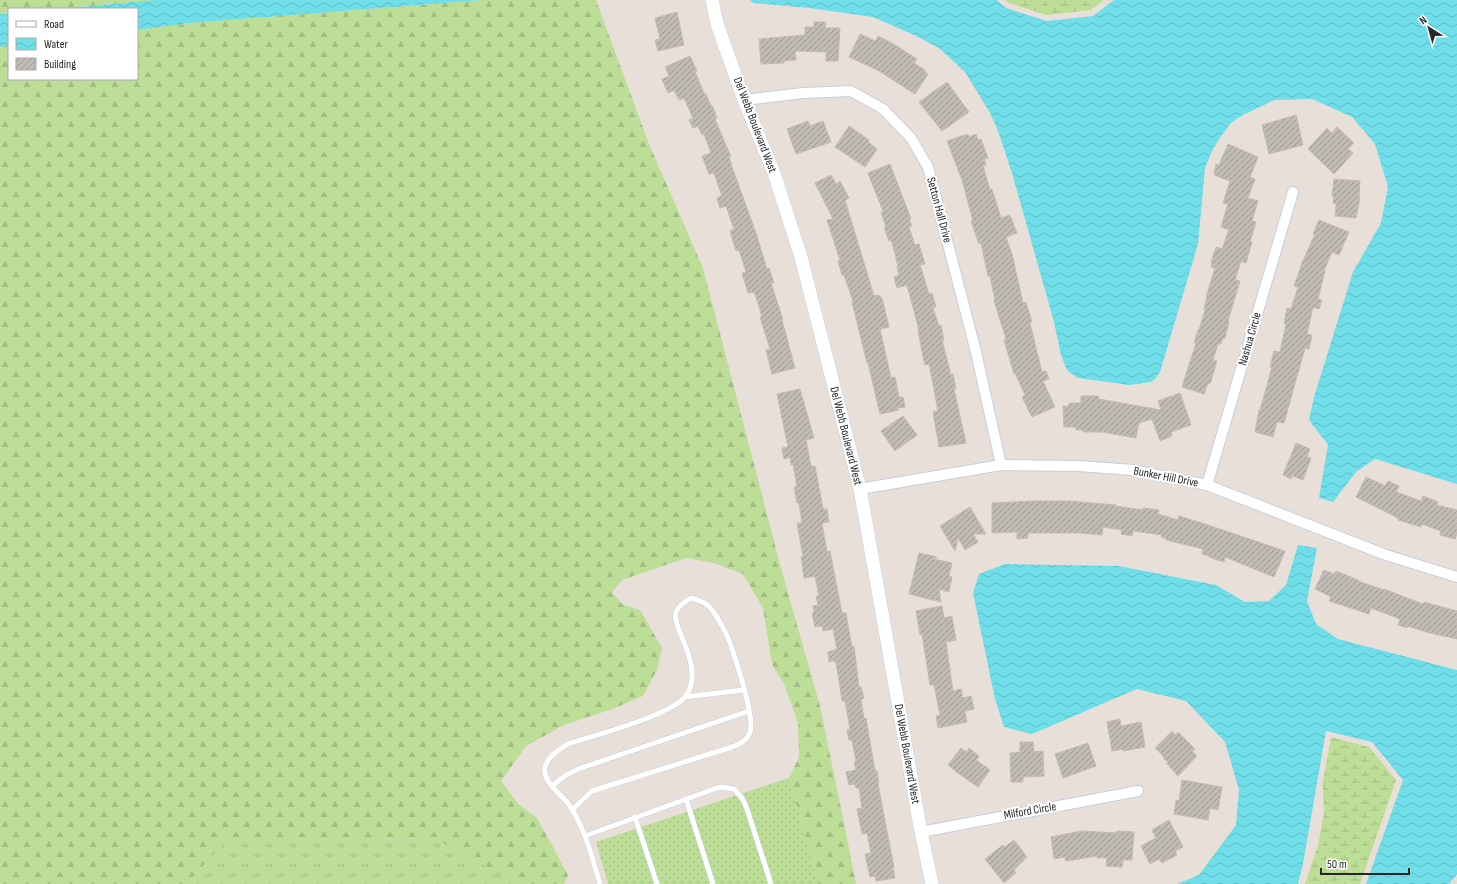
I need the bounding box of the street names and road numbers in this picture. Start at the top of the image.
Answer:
street label: Del Webb Boulevard West [730,75,780,175]
street label: Setton Hall Drive [923,176,955,245]
street label: Nashua Circle [1235,310,1265,367]
street label: Del Webb Boulevard West [826,385,866,487]
street label: Bunker Hill Drive [1132,463,1200,491]
street label: Del Webb Boulevard West [891,703,923,805]
street label: Milford Circle [1003,799,1058,823]

